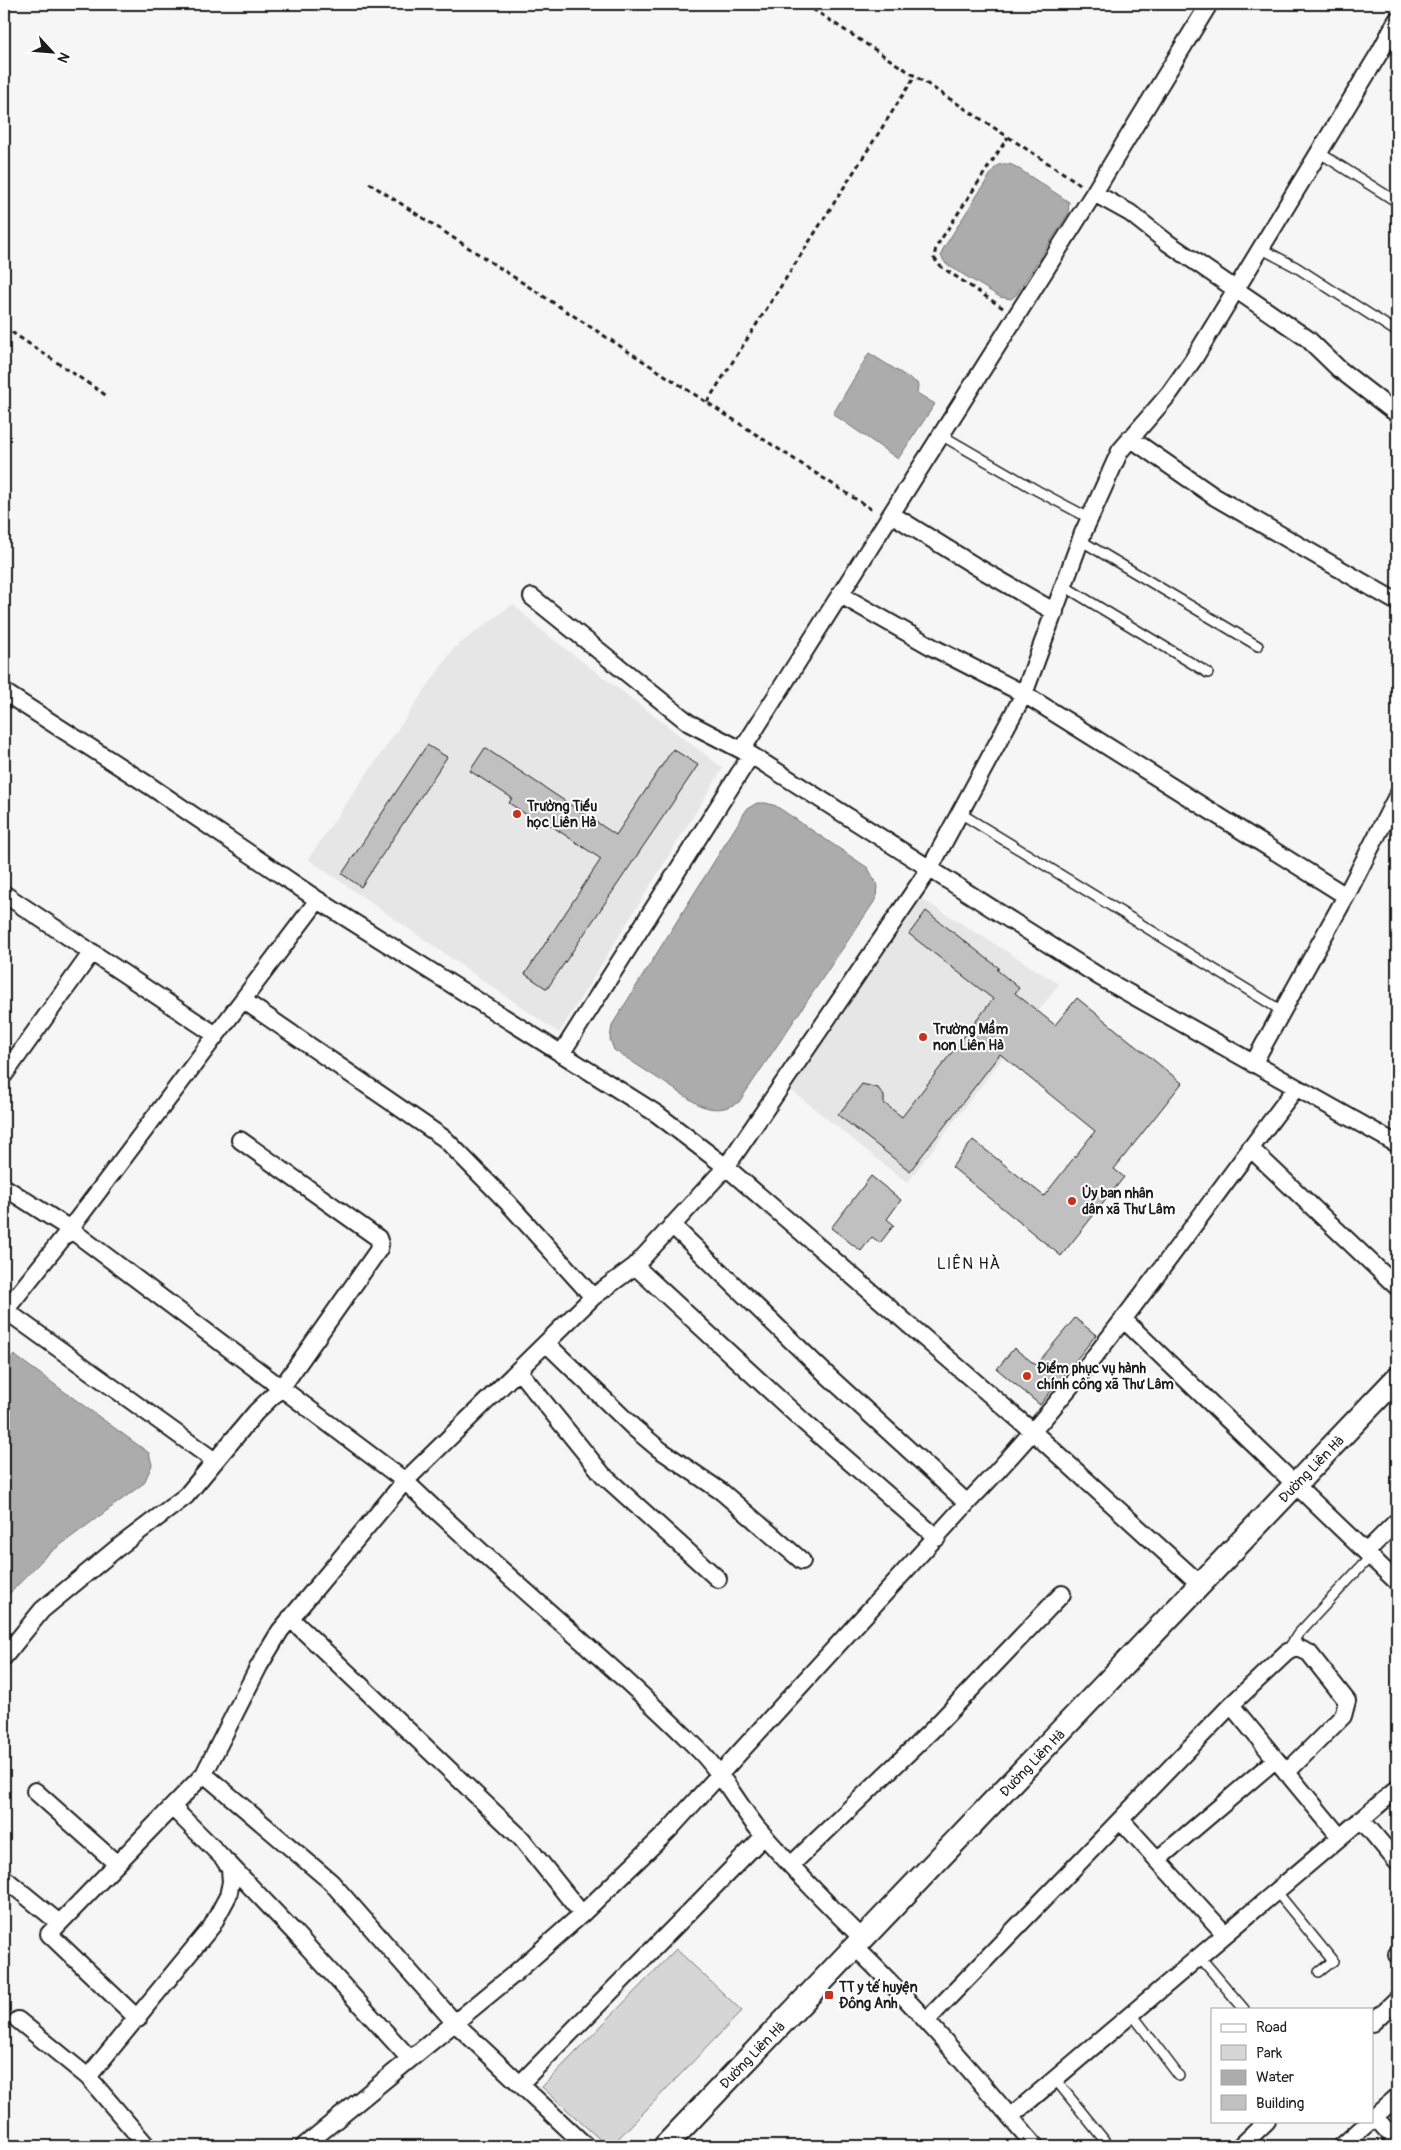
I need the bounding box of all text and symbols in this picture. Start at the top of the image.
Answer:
north arrow [28,28,78,78]
text: N [54,49,73,65]
place label: Trường Tiểu học Liên Hà [526,798,597,831]
marker: Trường Tiểu học Liên Hà [511,808,523,820]
place label: Trường Mầm non Liên Hà [932,1019,1009,1054]
marker: Trường Mầm non Liên Hà [917,1031,929,1043]
place label: Ủy ban nhân dân xã Thư Lâm [1082,1184,1176,1218]
marker: Ủy ban nhân dân xã Thư Lâm [1066,1195,1078,1207]
district label: LIÊN HÀ [937,1253,1001,1274]
place label: Điểm phục vụ hành chính công xã Thư Lâm [1036,1360,1174,1393]
marker: Điểm phục vụ hành chính công xã Thư Lâm [1021,1370,1033,1382]
street label: Đường Liên Hà [1275,1432,1348,1506]
street label: Đường Liên Hà [996,1726,1069,1800]
place label: TT y tế huyện Đông Anh [838,1978,918,2012]
marker: TT y tế huyện Đông Anh [823,1989,835,2001]
legend [1211,2008,1374,2122]
street label: Đường Liên Hà [716,2018,789,2092]
text: Road [1256,2018,1287,2037]
text: Park [1256,2044,1283,2063]
text: Water [1256,2068,1295,2087]
text: Building [1256,2094,1304,2113]

